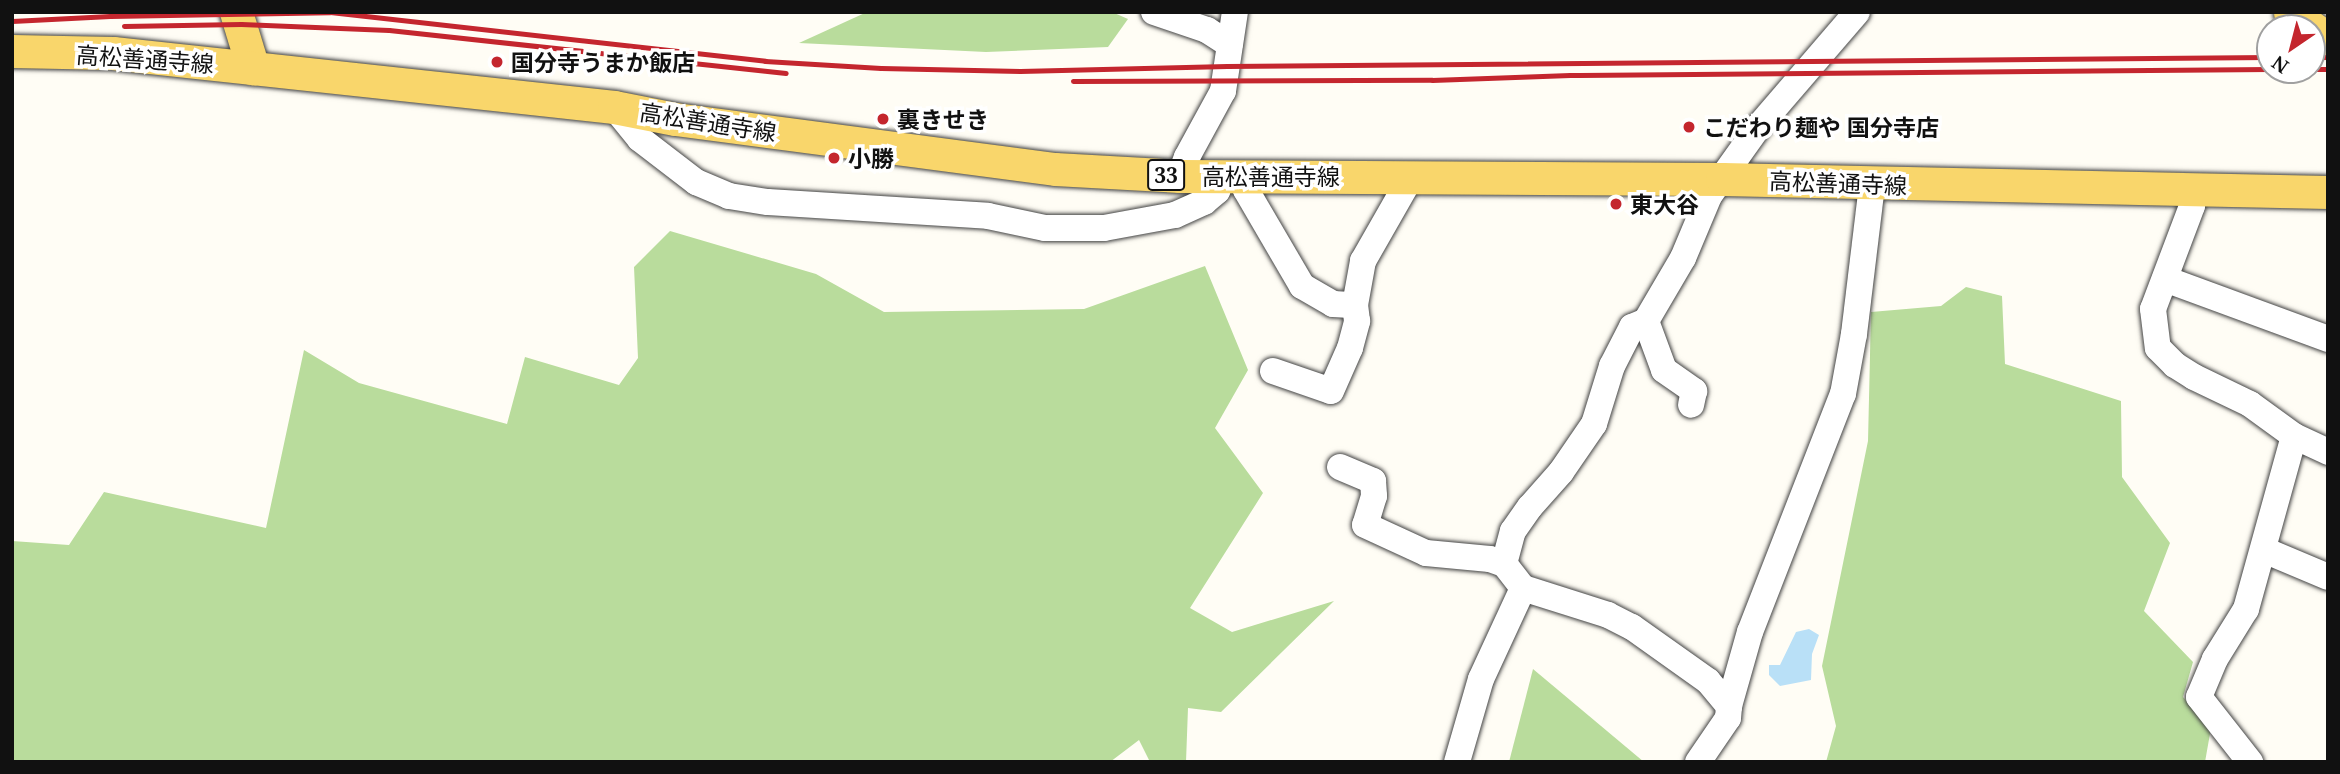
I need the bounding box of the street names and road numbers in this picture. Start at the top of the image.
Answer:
street label: 高松善通寺線 [75,40,215,78]
street label: 高松善通寺線 [638,98,778,146]
road number: 33 [1147,158,1185,192]
street label: 高松善通寺線 [1202,162,1340,190]
street label: 高松善通寺線 [1769,167,1907,199]

